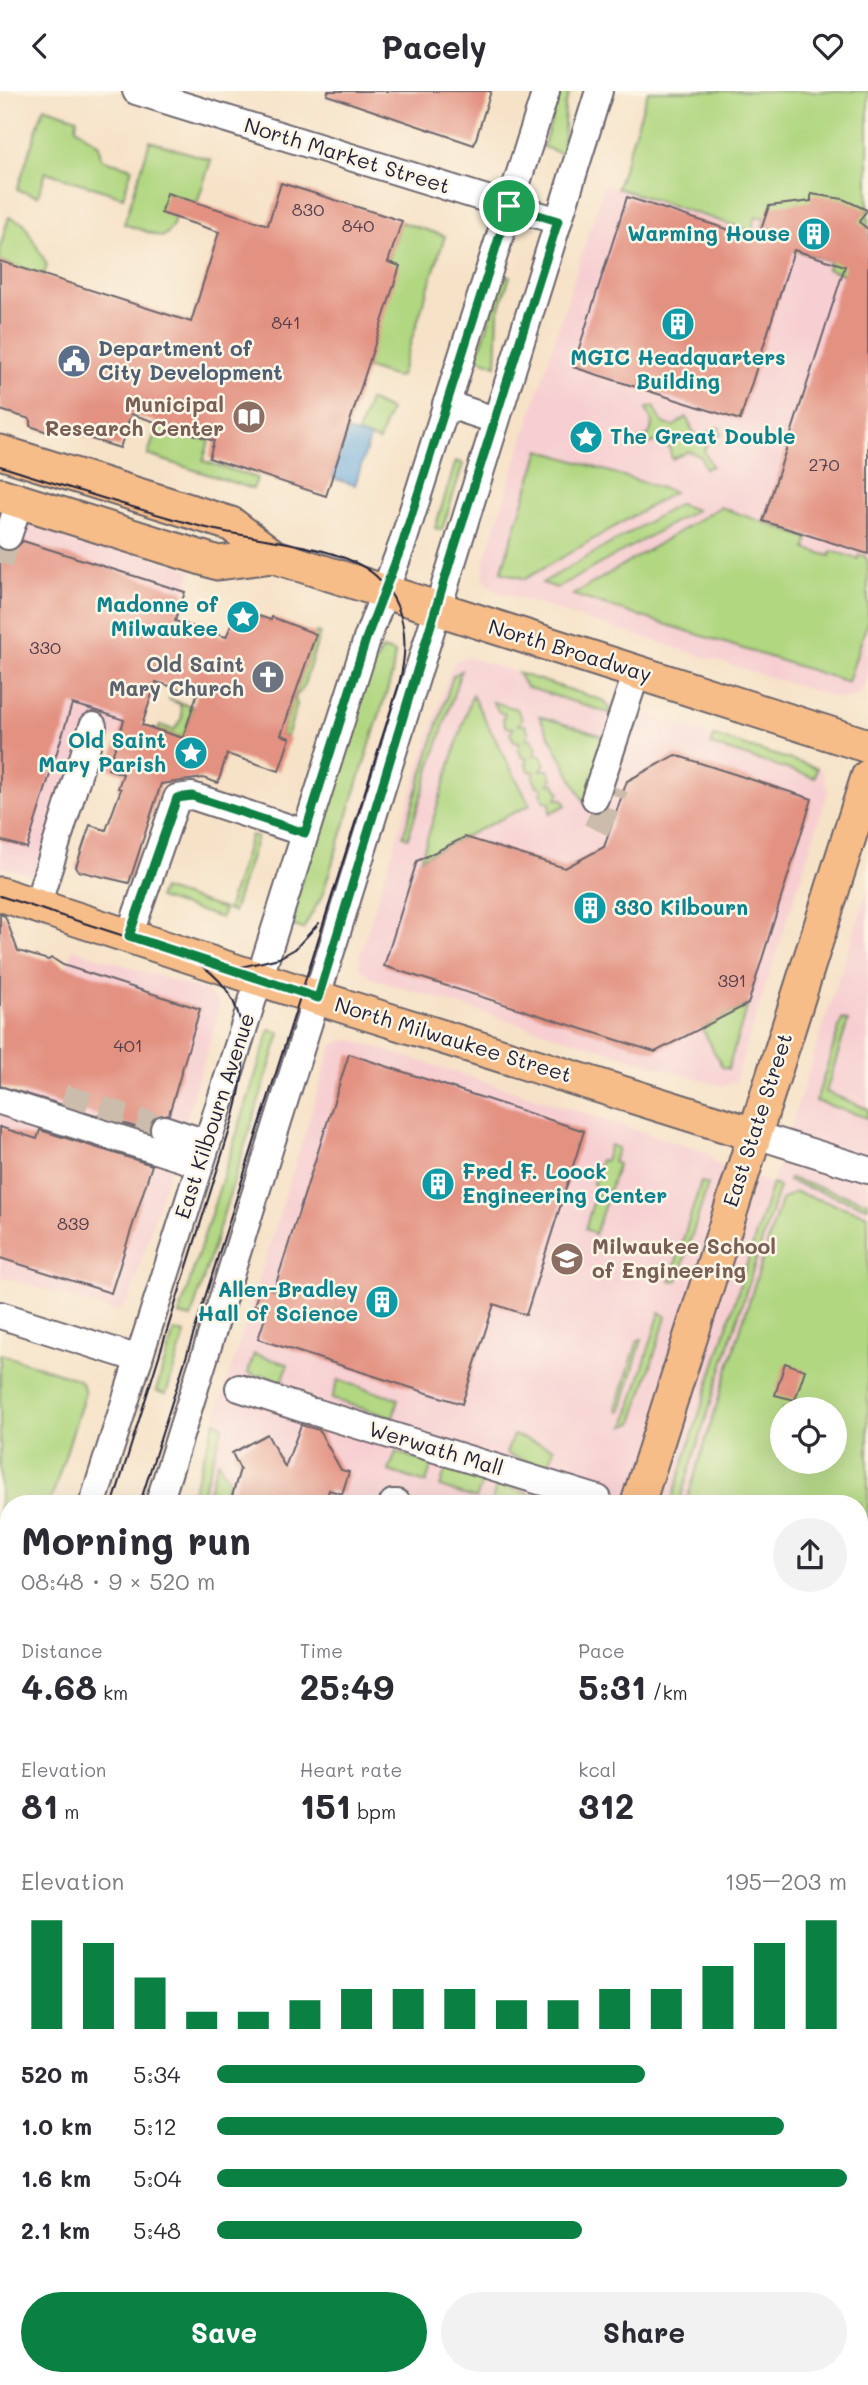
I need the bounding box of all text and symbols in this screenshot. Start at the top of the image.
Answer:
text: Pacely [381,25,487,67]
icon: back [21,27,59,65]
icon: heart [809,27,847,65]
street label: North Market Street [241,110,454,199]
pin [479,176,539,236]
icon: arrive [490,187,528,225]
house number: 830 [292,197,324,221]
house number: 840 [342,213,374,237]
building icon: Warming House [795,215,833,253]
place label: Warming House [628,219,790,246]
building icon: MGIC Headquarters Building [659,305,697,343]
house number: 841 [271,310,301,334]
place label: Department of City Development [98,334,283,386]
public building icon: Department of City Development [55,342,93,380]
place label: MGIC Headquarters Building [570,343,786,394]
place label: Municipal Research Center [45,390,224,441]
library icon: Municipal Research Center [230,398,268,436]
place icon: The Great Double [567,418,605,456]
place label: The Great Double [610,422,795,449]
house number: 270 [808,452,840,476]
place label: Madonne of Milwaukee [96,590,219,641]
place icon: Madonne of Milwaukee [224,598,262,636]
street label: North Broadway [486,612,655,687]
house number: 330 [29,635,61,659]
place label: Old Saint Mary Church [109,650,244,702]
church icon: Old Saint Mary Church [249,658,287,696]
place label: Old Saint Mary Parish [38,726,166,778]
place icon: Old Saint Mary Parish [172,734,210,772]
building icon: 330 Kilbourn [571,889,609,927]
place label: 330 Kilbourn [614,893,748,920]
house number: 391 [717,968,747,992]
street label: North Milwaukee Street [332,990,575,1087]
street label: East Kilbourn Avenue [168,1009,260,1222]
street label: East State Street [716,1029,797,1210]
house number: 401 [113,1033,143,1057]
place label: Fred F. Loock Engineering Center [462,1157,667,1208]
building icon: Fred F. Loock Engineering Center [419,1165,457,1203]
house number: 839 [57,1211,89,1235]
place label: Milwaukee School of Engineering [592,1232,776,1283]
school or university icon: Milwaukee School of Engineering [548,1240,586,1278]
place label: Allen-Bradley Hall of Science [198,1275,358,1326]
building icon: Allen-Bradley Hall of Science [363,1283,401,1321]
map controls [770,1397,847,1474]
button: locate [770,1397,847,1474]
street label: Werwath Mall [366,1414,507,1481]
text: Morning run [21,1515,251,1565]
button: share [773,1518,847,1592]
text: 08:48 · 9 × 520 m [21,1566,215,1596]
text: Distance [21,1638,103,1663]
text: Time [300,1638,343,1663]
text: Pace [578,1638,625,1663]
text: 4.68 [21,1663,97,1709]
text: 25:49 [300,1663,394,1709]
text: 5:31 [578,1663,646,1709]
text: km [97,1680,128,1705]
text: /km [646,1680,688,1705]
text: Elevation [21,1757,106,1782]
text: Heart rate [300,1757,402,1782]
text: kcal [578,1757,616,1782]
text: 81 [21,1782,58,1828]
text: 151 [300,1782,351,1828]
text: 312 [578,1782,634,1828]
text: m [58,1799,79,1824]
text: bpm [351,1799,396,1824]
text: Elevation [21,1866,124,1896]
text: 195–203 m [725,1866,847,1896]
text: 520 m [21,2059,89,2089]
text: 5:34 [133,2059,181,2089]
text: 1.0 km [21,2111,92,2141]
text: 5:12 [133,2111,177,2141]
text: 1.6 km [21,2163,91,2193]
text: 5:04 [133,2163,181,2193]
text: 2.1 km [21,2215,90,2245]
text: 5:48 [133,2215,181,2245]
button: Save [21,2292,427,2372]
button: Share [441,2292,847,2372]

